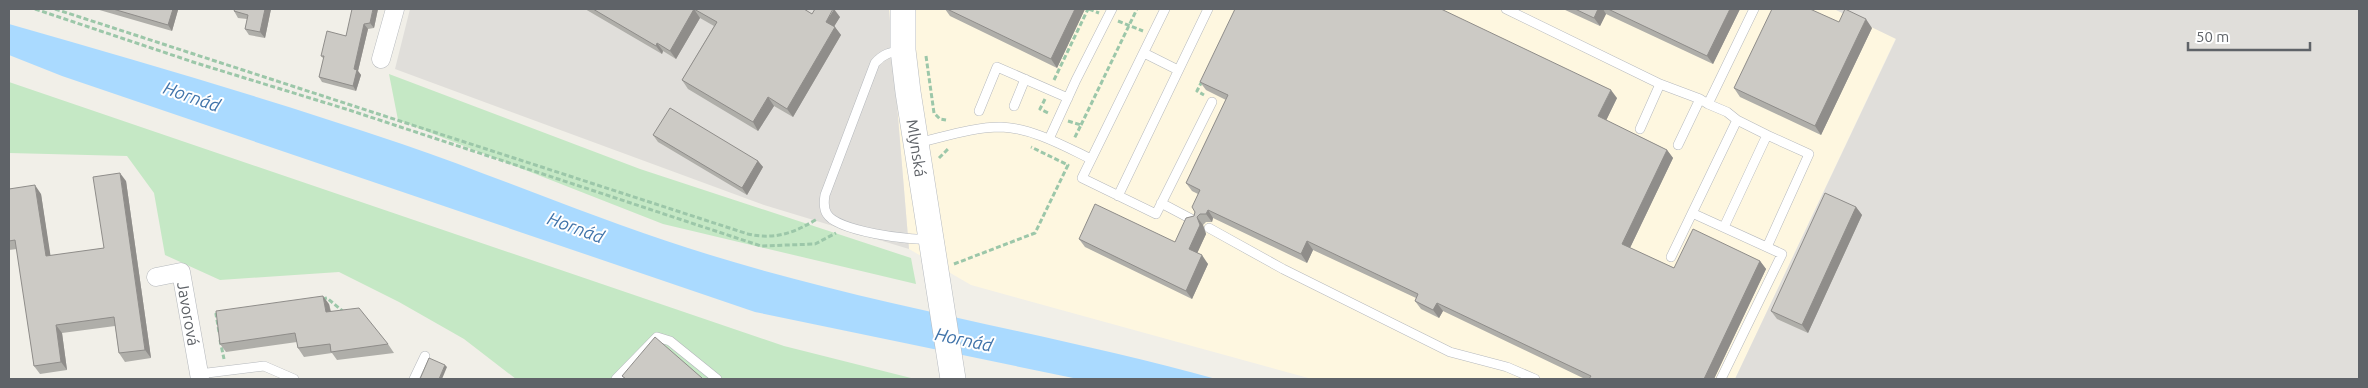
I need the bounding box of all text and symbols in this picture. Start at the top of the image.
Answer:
scale bar [2188,20,2310,52]
text: 50 m [2196,28,2229,45]
water label: Hornád [161,77,224,115]
street label: Mlynská [903,118,930,178]
water label: Hornád [545,208,608,247]
street label: Javorová [174,280,203,347]
water label: Hornád [933,323,996,355]

